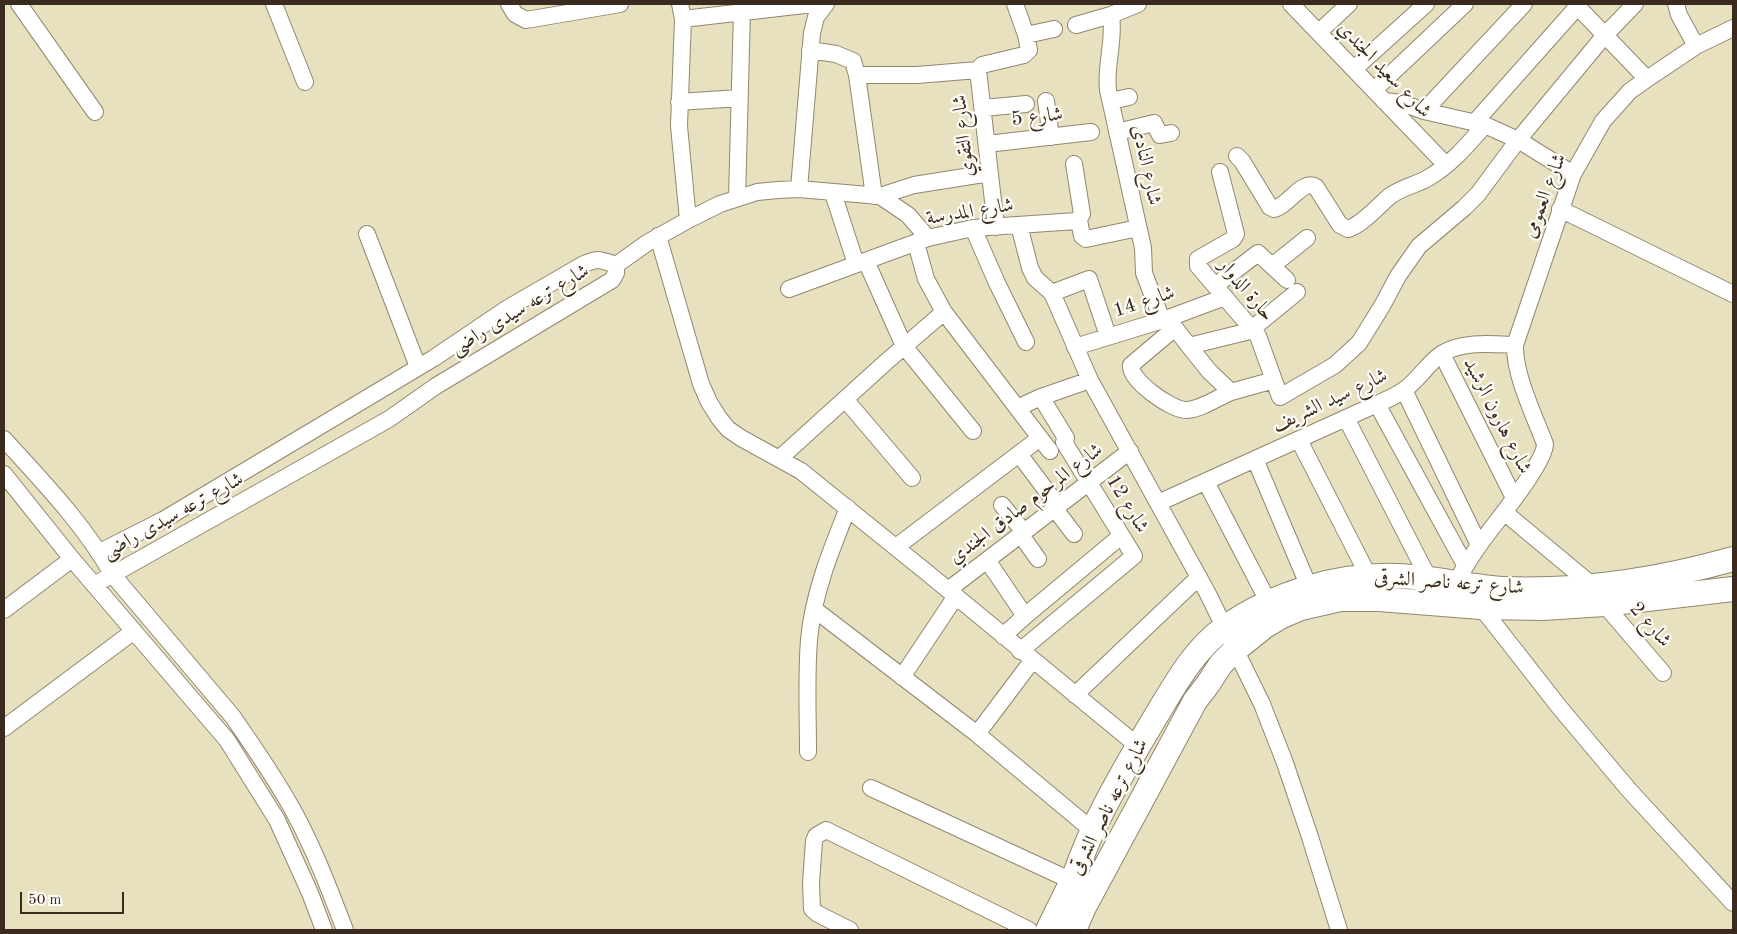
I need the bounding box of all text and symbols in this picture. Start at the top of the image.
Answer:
street label: شارع سعيد الجندي [1332,17,1436,123]
street label: شارع التقوي [948,94,980,178]
street label: شارع 5 [1010,102,1064,132]
street label: شارع النادى [1126,122,1166,208]
street label: شارع العمومى [1518,150,1572,242]
street label: شارع المدرسة [925,193,1015,231]
street label: حارة الدوار [1213,254,1279,326]
street label: شارع ترعه سيدى راضى [446,259,594,361]
street label: شارع 14 [1110,281,1178,323]
street label: شارع هارون الرشيد [1457,354,1537,478]
street label: شارع سيد الشريف [1269,364,1391,438]
street label: شارع المرحوم صادق الجندي [944,438,1108,570]
street label: شارع ترعه سيدى راضى [98,467,248,565]
street label: شارع 12 [1100,471,1154,537]
street label: شارع ترعه ناصر الشرقى [1373,566,1525,600]
street label: شارع 2 [1624,598,1676,652]
street label: شارع ترعه ناصر الشرقى [1064,735,1154,879]
scale bar [22,882,126,914]
text: 50 m [28,893,62,908]

